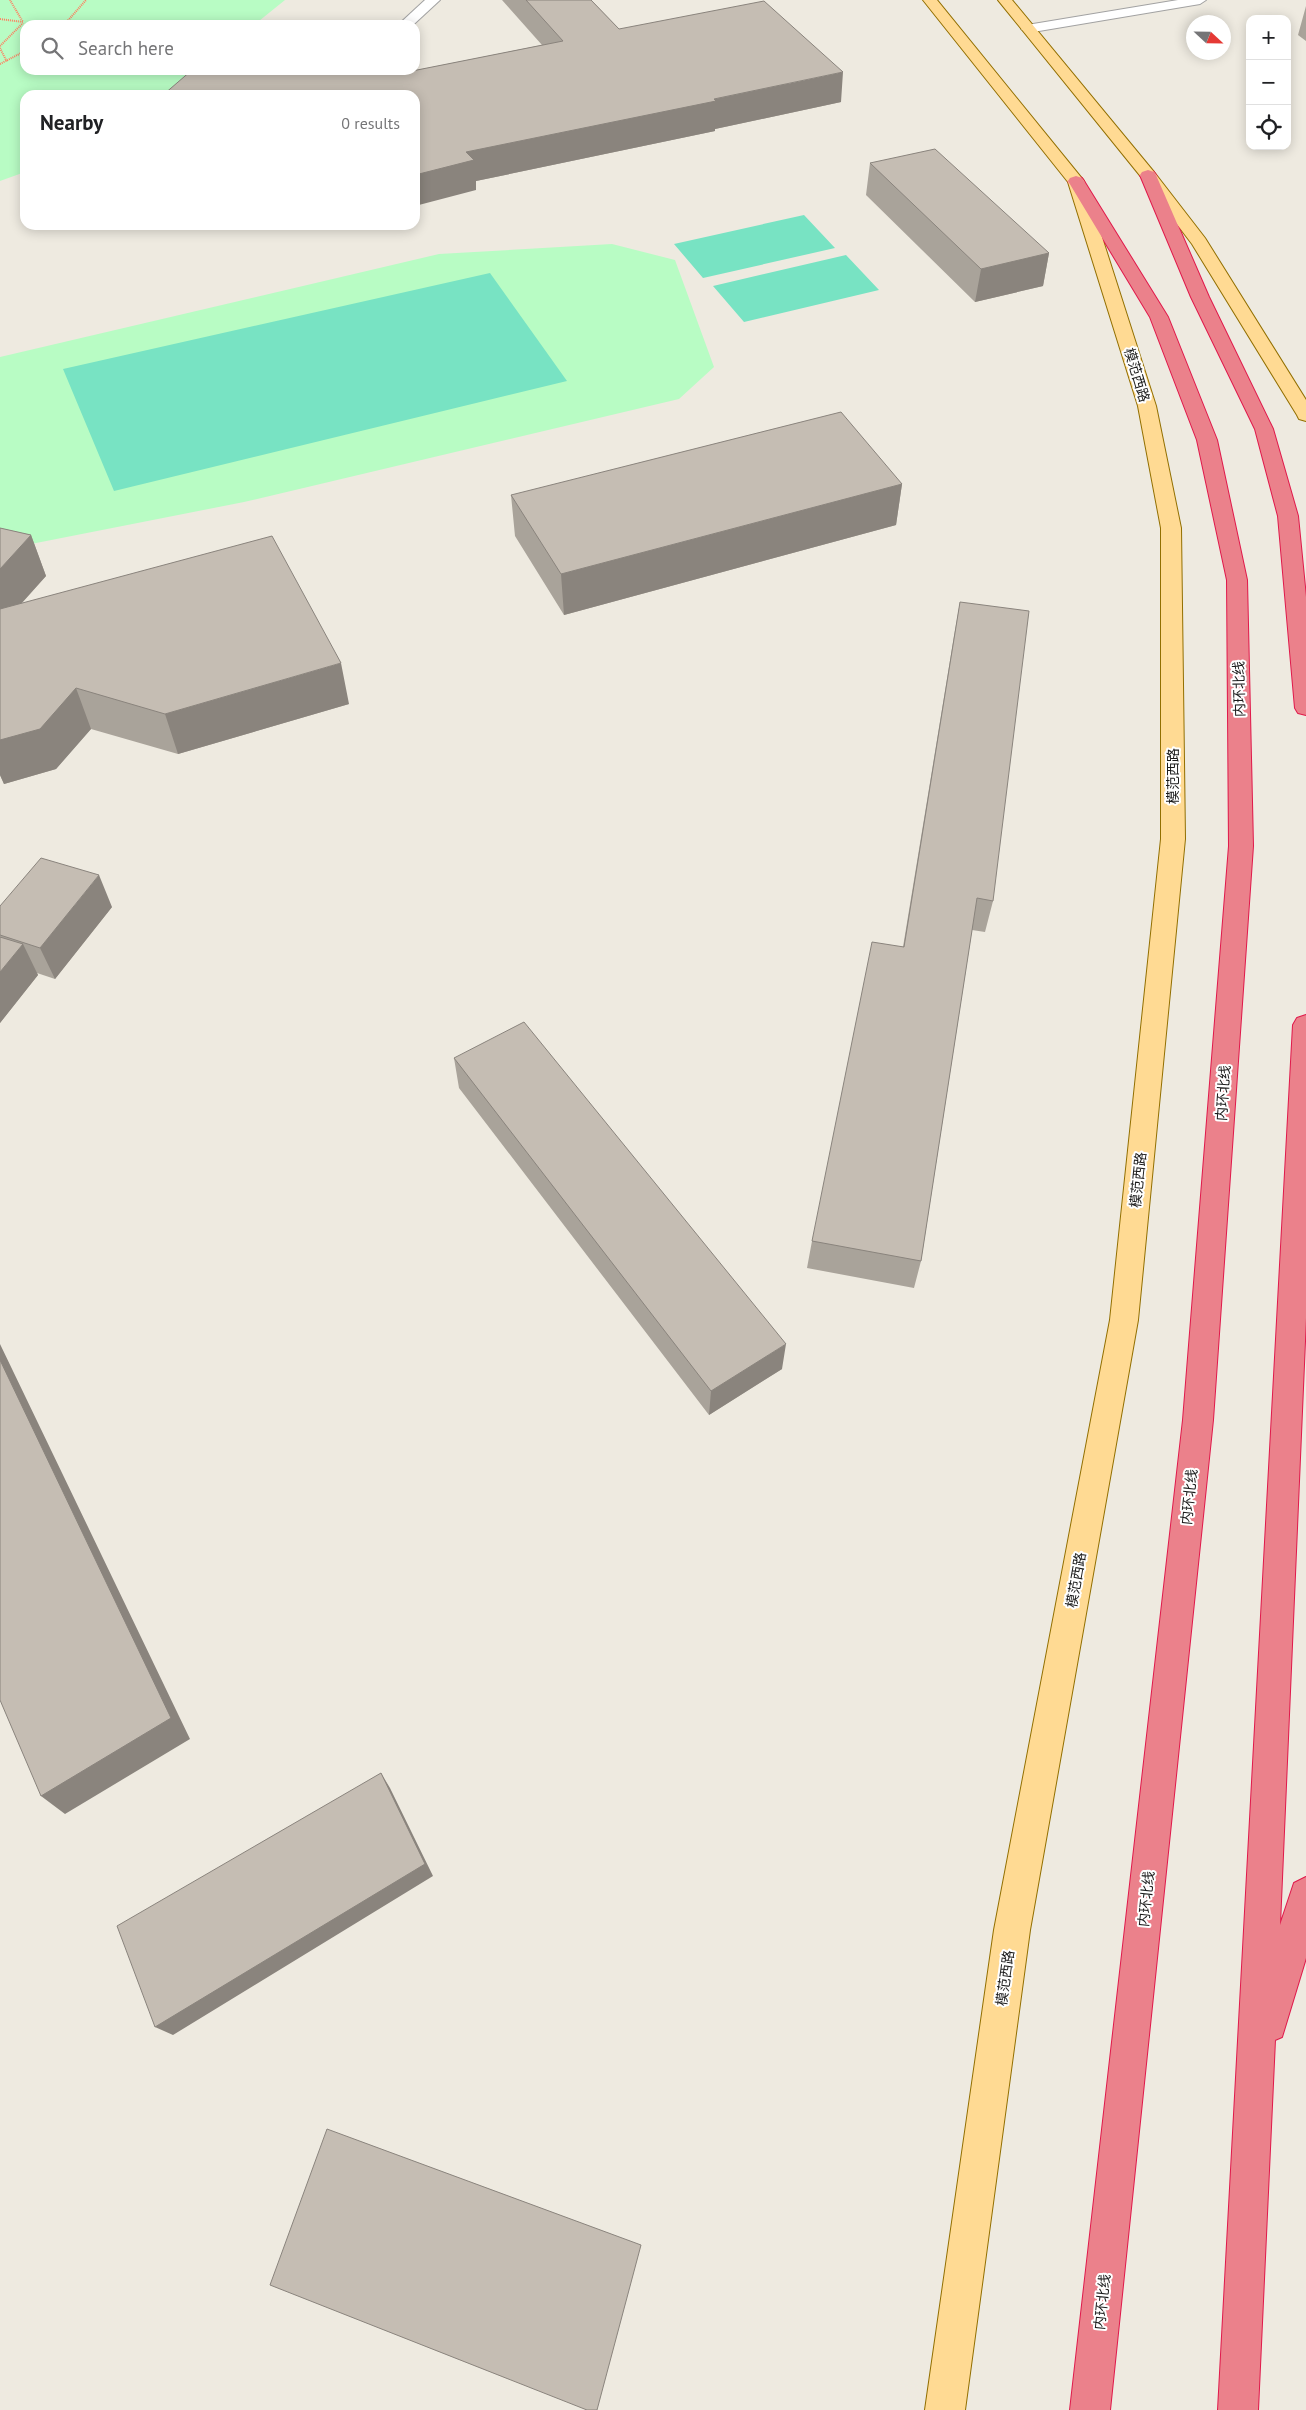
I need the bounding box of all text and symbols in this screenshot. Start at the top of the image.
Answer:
north arrow [1186,15,1231,60]
map controls [1246,15,1291,150]
button: + [1246,15,1291,60]
search box [20,20,420,75]
icon: search [38,34,66,62]
text: Search here [78,36,174,60]
button: − [1246,60,1291,105]
button: locate [1246,105,1291,150]
text: Nearby [40,109,103,136]
text: 0 results [341,113,400,133]
street label: 模范西路 [1120,346,1154,404]
street label: 内环北线 [1230,661,1248,717]
street label: 模范西路 [1164,748,1182,804]
street label: 内环北线 [1212,1064,1234,1122]
street label: 模范西路 [1126,1151,1150,1209]
street label: 内环北线 [1177,1468,1201,1526]
street label: 模范西路 [1062,1551,1090,1609]
street label: 内环北线 [1134,1870,1158,1928]
street label: 模范西路 [992,1949,1018,2007]
street label: 内环北线 [1090,2273,1114,2331]

